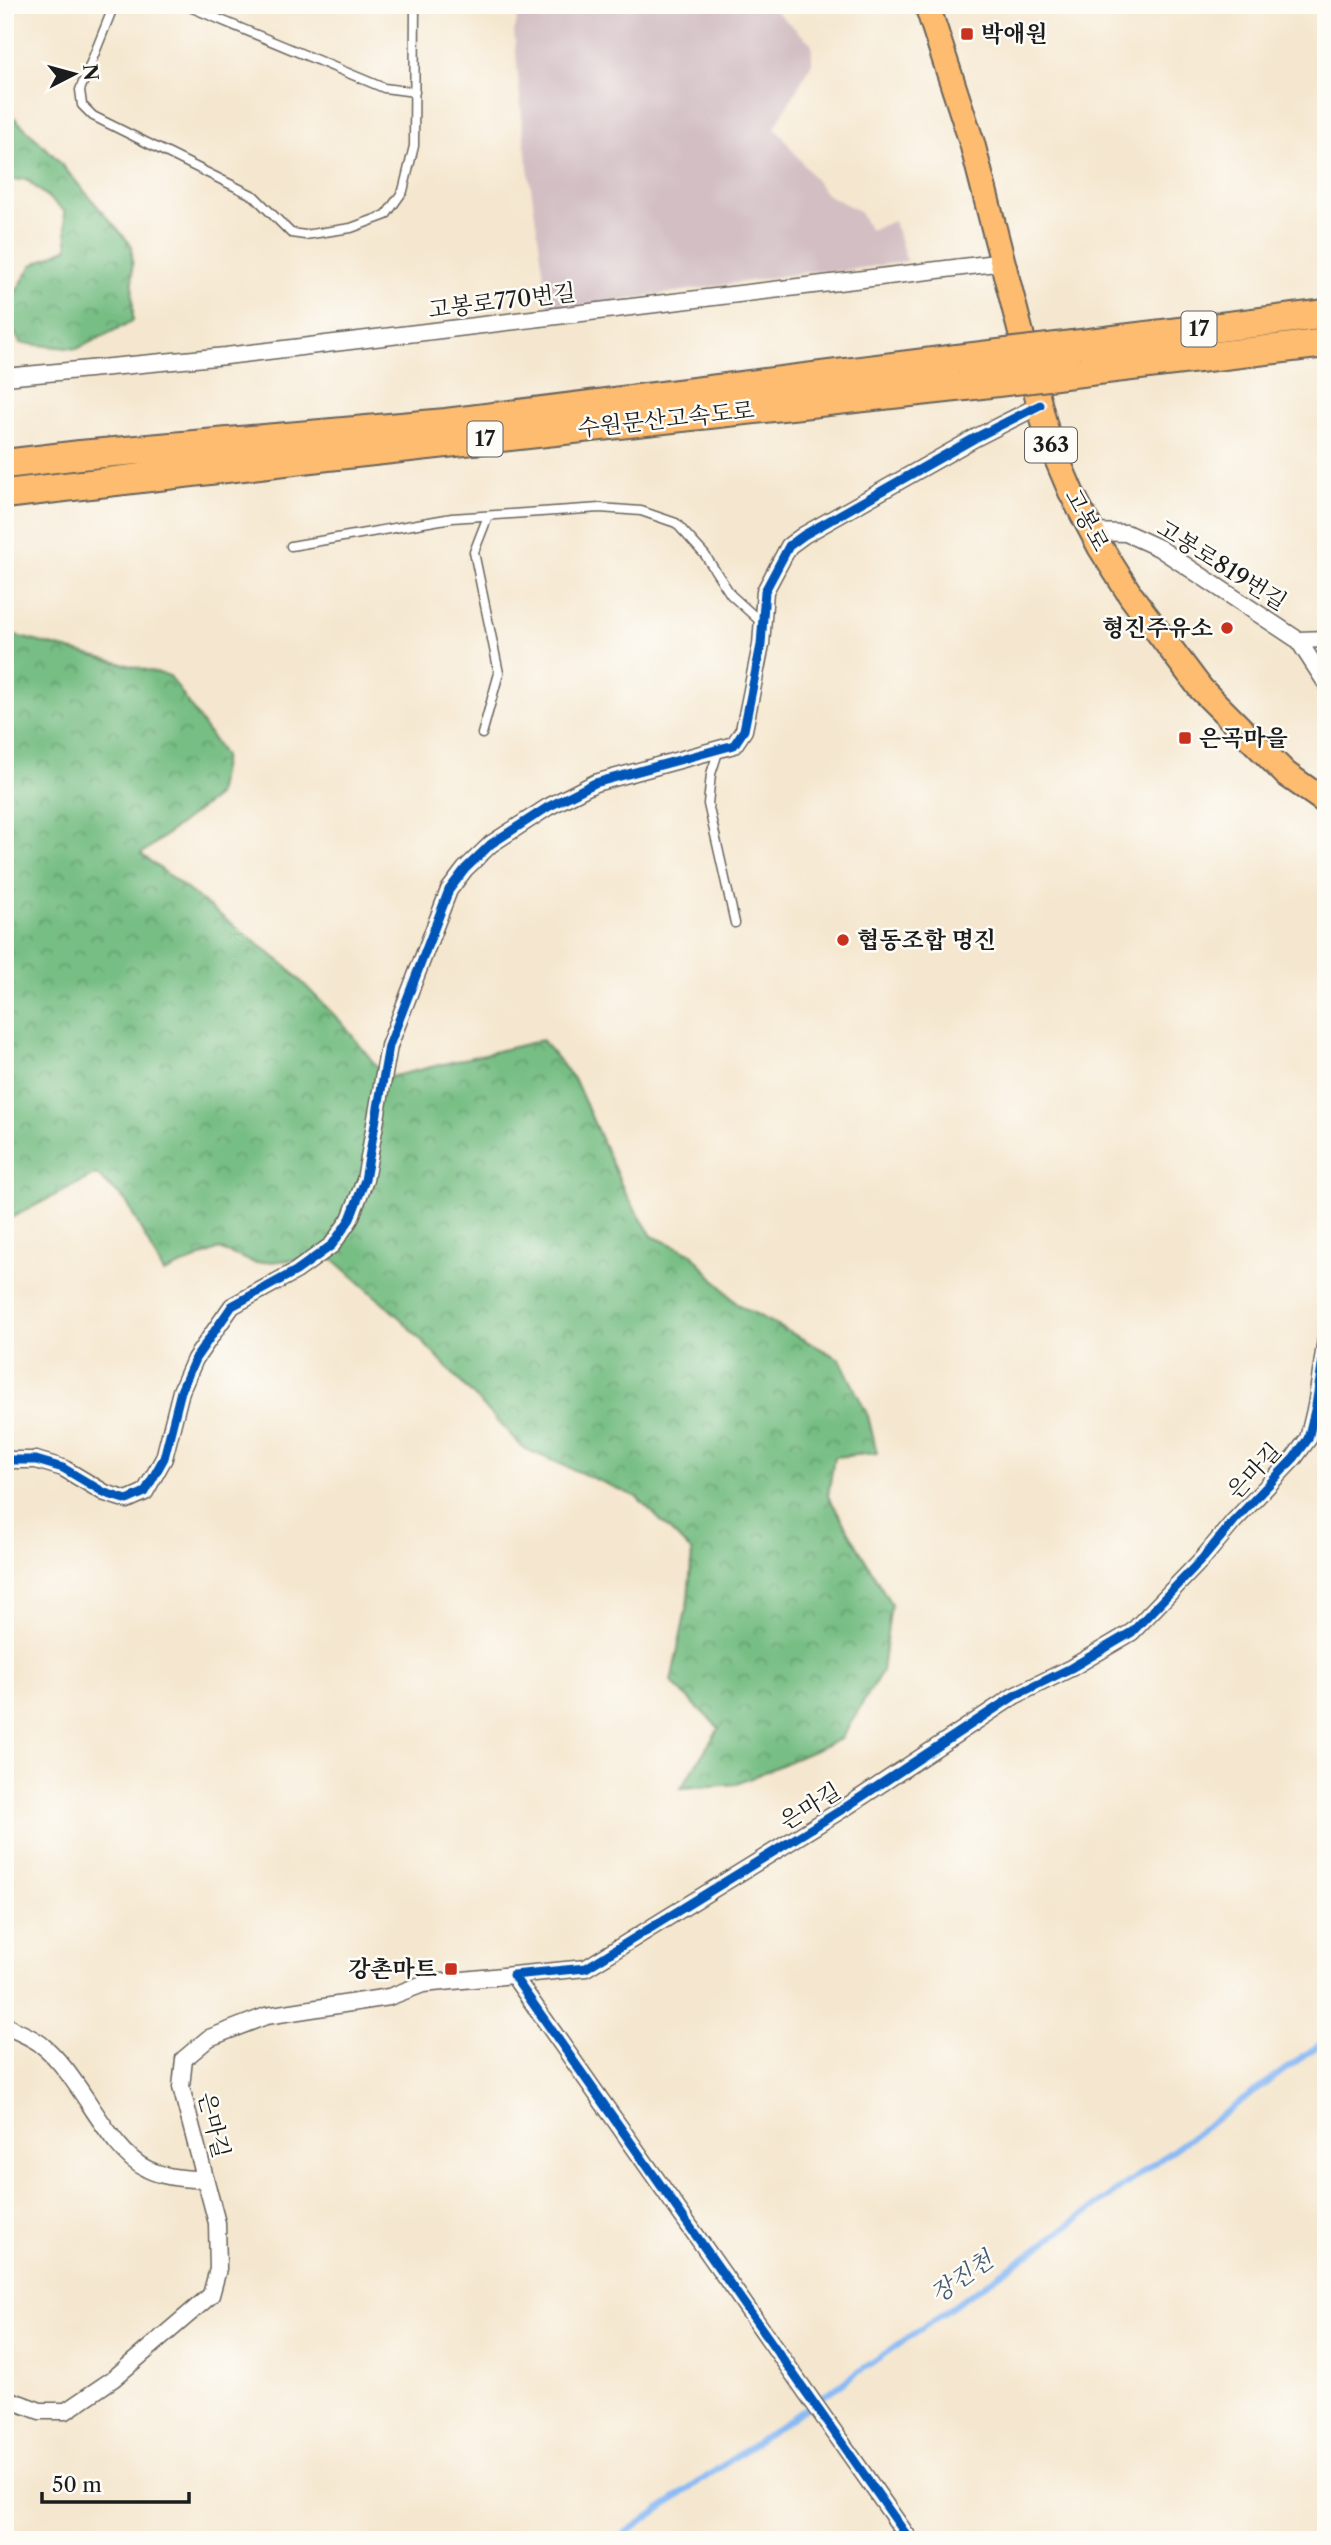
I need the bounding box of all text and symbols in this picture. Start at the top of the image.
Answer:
place label: 박애원 [981,20,1048,48]
marker: 박애원 [959,26,975,42]
north arrow [38,38,108,108]
text: N [78,63,103,82]
street label: 고봉로770번길 [427,278,577,324]
road number: 17 [1182,312,1216,346]
street label: 수원문산고속도로 [576,396,756,442]
road number: 17 [468,422,503,457]
road number: 363 [1025,428,1077,462]
street label: 고봉로 [1059,484,1115,556]
street label: 고봉로819번길 [1152,514,1292,616]
place label: 형진주유소 [1102,614,1213,642]
marker: 형진주유소 [1219,620,1235,636]
place label: 은곡마을 [1199,724,1288,752]
marker: 은곡마을 [1177,730,1193,746]
place label: 협동조합 명진 [857,926,996,954]
marker: 협동조합 명진 [835,932,851,948]
street label: 은마길 [1221,1437,1287,1505]
street label: 은마길 [774,1776,846,1836]
place label: 강촌마트 [348,1955,437,1983]
marker: 강촌마트 [443,1961,459,1977]
street label: 은마길 [192,2089,236,2161]
water label: 장진천 [925,2244,1000,2308]
scale bar [42,2461,189,2505]
text: 50 m [52,2472,102,2497]

